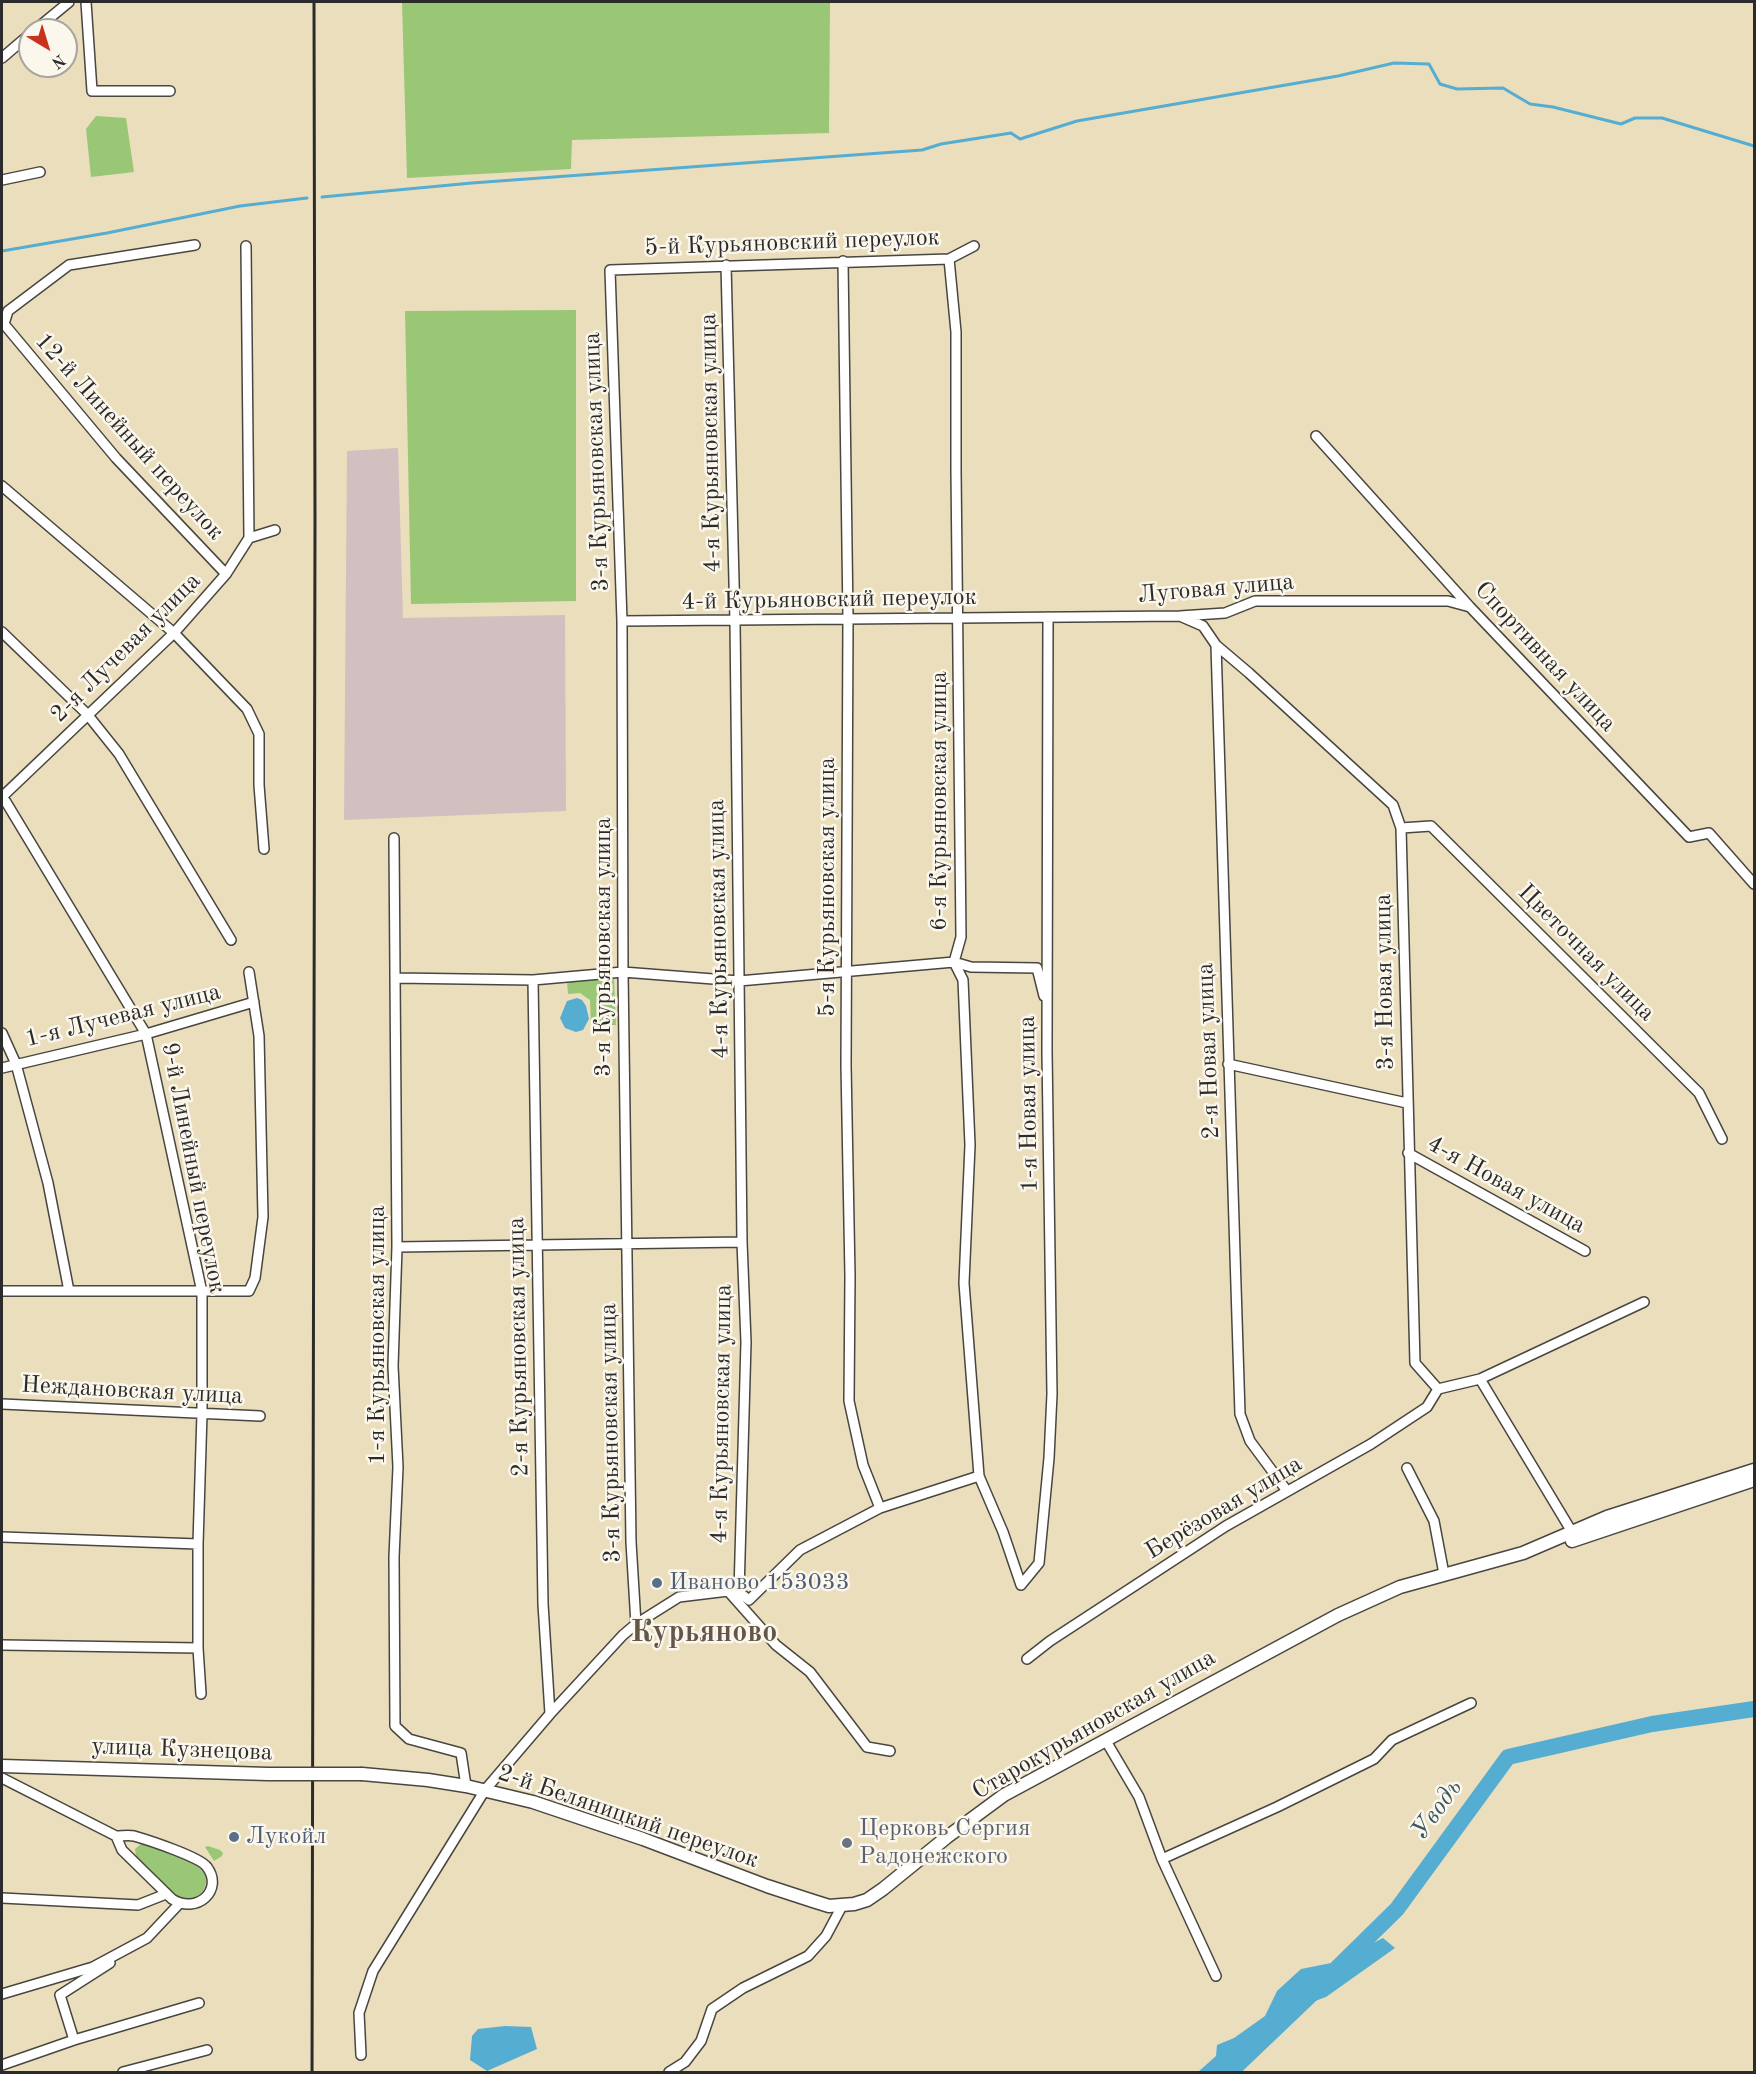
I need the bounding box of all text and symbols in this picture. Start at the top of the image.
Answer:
north arrow [18,18,78,78]
text: N [48,51,68,71]
street label: 5-й Курьяновский переулок [644,223,940,263]
street label: 4-я Курьяновская улица [694,313,728,573]
street label: 12-й Линейный переулок [28,328,230,546]
street label: 3-я Курьяновская улица [578,332,616,592]
street label: 2-я Лучевая улица [45,567,207,729]
street label: Луговая улица [1137,568,1295,610]
street label: Спортивная улица [1468,576,1622,738]
street label: 4-й Курьяновский переулок [681,583,977,617]
street label: 6-я Курьяновская улица [926,671,954,931]
street label: 5-я Курьяновская улица [814,757,842,1017]
street label: 4-я Курьяновская улица [702,799,736,1059]
street label: 3-я Курьяновская улица [590,817,618,1077]
street label: Цветочная улица [1511,878,1661,1028]
street label: 3-я Новая улица [1369,893,1401,1071]
street label: 2-я Новая улица [1192,962,1226,1140]
street label: 1-я Лучевая улица [22,978,224,1054]
street label: 1-я Новая улица [1013,1015,1045,1193]
street label: 9-й Линейный переулок [155,1040,231,1296]
street label: 4-я Новая улица [1422,1130,1590,1240]
street label: 1-я Курьяновская улица [364,1205,392,1465]
street label: 2-я Курьяновская улица [502,1217,536,1477]
street label: 4-я Курьяновская улица [705,1284,739,1544]
street label: 3-я Курьяновская улица [594,1303,628,1563]
street label: Неждановская улица [20,1371,244,1411]
street label: Берёзовая улица [1140,1450,1308,1566]
place label: Иваново 153033 [669,1569,850,1597]
marker: Иваново 153033 [650,1576,664,1590]
district label: Курьяново [631,1615,777,1651]
street label: Старокурьяновская улица [967,1644,1221,1806]
street label: улица Кузнецова [91,1732,273,1768]
street label: 2-й Беляницкий переулок [494,1759,762,1875]
water label: Уводь [1404,1773,1470,1847]
place label: Церковь Сергия Радонежского [859,1815,1030,1871]
place label: Лукойл [246,1823,326,1851]
marker: Лукойл [227,1830,241,1844]
marker: Церковь Сергия Радонежского [840,1836,854,1850]

